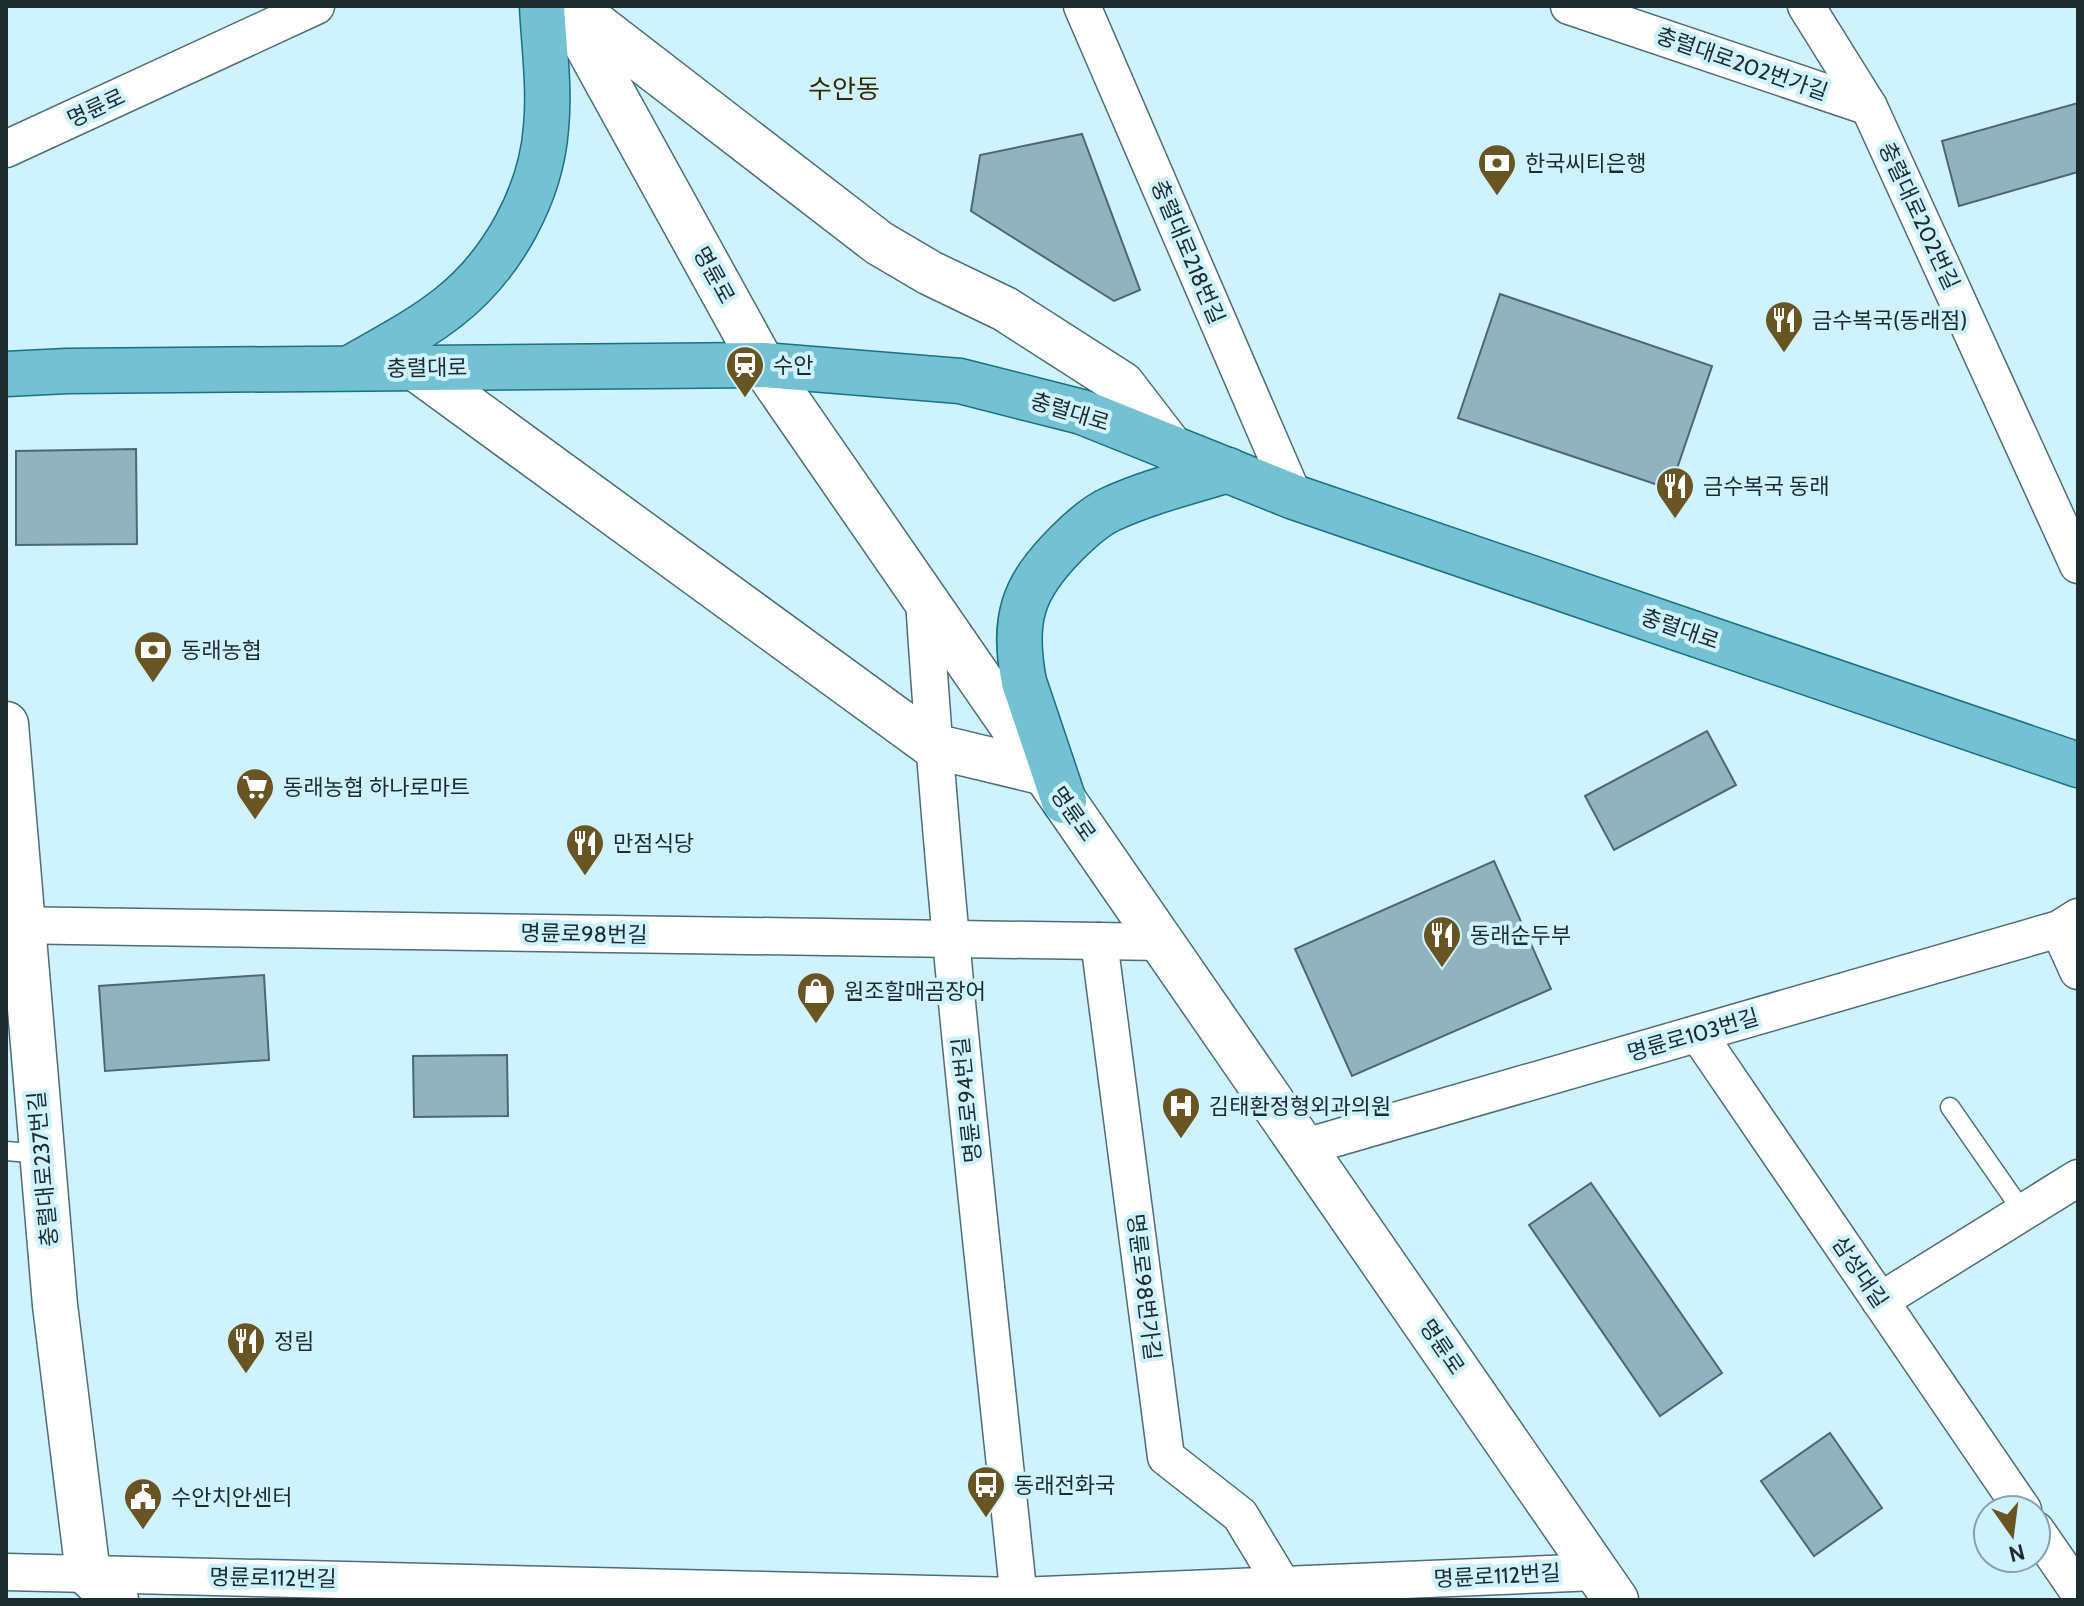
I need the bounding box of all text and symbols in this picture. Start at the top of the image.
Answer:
street label: 충렬대로202번가길 [1652,22,1832,106]
district label: 수안동 [808,73,880,105]
street label: 명륜로 [63,83,129,133]
street label: 충렬대로202번길 [1873,138,1965,294]
bank icon: 한국씨티은행 [1476,142,1518,197]
place label: 한국씨티은행 [1525,150,1646,177]
street label: 충렬대로218번길 [1146,176,1230,328]
street label: 명륜로 [687,242,741,308]
restaurant icon: 금수복국(동래점) [1763,299,1805,354]
place label: 금수복국(동래점) [1812,307,1967,334]
station icon: 수안 [724,344,766,399]
place label: 수안 [773,352,813,379]
street label: 충렬대로 [386,354,468,382]
street label: 충렬대로 [1027,387,1113,437]
restaurant icon: 금수복국 동래 [1654,465,1696,520]
place label: 금수복국 동래 [1703,473,1829,500]
street label: 충렬대로 [1637,603,1723,655]
bank icon: 동래농협 [132,629,174,684]
place label: 동래농협 [181,637,262,664]
supermarket icon: 동래농협 하나로마트 [234,766,276,821]
place label: 동래농협 하나로마트 [283,774,470,801]
street label: 명륜로 [1045,781,1101,847]
restaurant icon: 만점식당 [564,822,606,877]
place label: 만점식당 [613,830,694,857]
restaurant icon: 동래순두부 [1421,914,1463,969]
street label: 명륜로98번길 [520,919,648,949]
place label: 동래순두부 [1470,922,1571,949]
shop icon: 원조할매곰장어 [795,970,837,1025]
place label: 원조할매곰장어 [844,978,986,1005]
street label: 명륜로103번길 [1624,1003,1762,1067]
street label: 명륜로94번길 [947,1036,987,1164]
hospital icon: 김태환정형외과의원 [1160,1085,1202,1140]
street label: 충렬대로237번길 [23,1090,63,1248]
place label: 김태환정형외과의원 [1209,1093,1391,1120]
street label: 명륜로98번가길 [1122,1212,1166,1362]
street label: 삼성대길 [1826,1231,1894,1313]
street label: 명륜로 [1414,1314,1470,1380]
restaurant icon: 정림 [225,1320,267,1375]
place label: 정림 [274,1328,314,1355]
bus stop icon: 동래전화국 [965,1464,1007,1519]
place label: 동래전화국 [1014,1472,1115,1499]
public building icon: 수안치안센터 [122,1476,164,1531]
place label: 수안치안센터 [171,1484,292,1511]
north arrow [1972,1494,2052,1574]
text: N [2006,1538,2028,1568]
street label: 명륜로112번길 [1433,1559,1561,1593]
street label: 명륜로112번길 [209,1563,337,1593]

